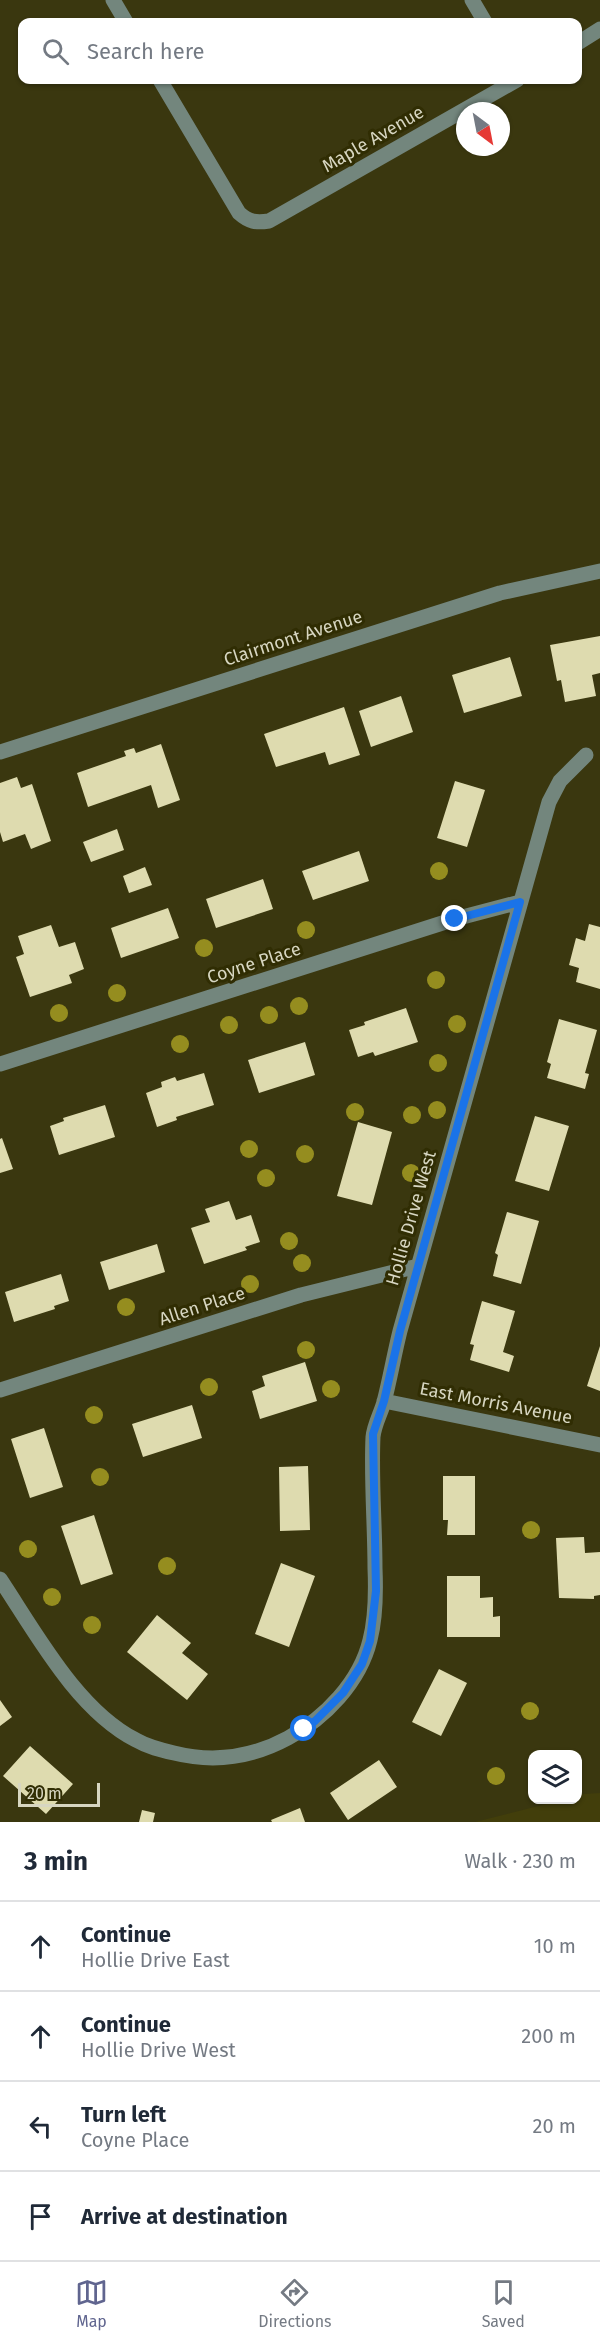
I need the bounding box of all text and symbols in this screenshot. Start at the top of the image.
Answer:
search box [18,18,582,84]
icon: search [39,35,72,68]
text: Search here [87,38,205,65]
street label: Maple Avenue [318,101,428,177]
north arrow [456,102,510,156]
street label: Clairmont Avenue [221,605,365,671]
route end [441,905,467,931]
street label: Coyne Place [204,937,304,989]
street label: Hollie Drive West [381,1148,441,1288]
street label: Allen Place [156,1282,248,1330]
street label: East Morris Avenue [418,1377,574,1429]
route start [290,1715,316,1741]
map controls [528,1750,582,1804]
button: layers [528,1750,582,1804]
scale bar [18,1780,100,1808]
text: 20 m [27,1784,62,1803]
text: 3 min [24,1846,88,1877]
text: Walk · 230 m [465,1849,576,1873]
text: Continue [81,1921,171,1948]
icon: ahead [24,1930,57,1963]
text: 10 m [534,1934,576,1958]
text: Hollie Drive East [81,1948,230,1972]
text: Continue [81,2011,171,2038]
icon: ahead [24,2020,57,2053]
text: 200 m [521,2024,576,2048]
text: Hollie Drive West [81,2038,236,2062]
text: Turn left [81,2101,166,2128]
icon: left [24,2110,57,2143]
text: 20 m [533,2114,576,2138]
text: Coyne Place [81,2128,189,2152]
icon: arrive [24,2200,57,2233]
text: Arrive at destination [81,2203,288,2230]
tab: Map [75,2276,108,2331]
tab: Directions [258,2276,332,2331]
tab: Saved [482,2276,525,2331]

